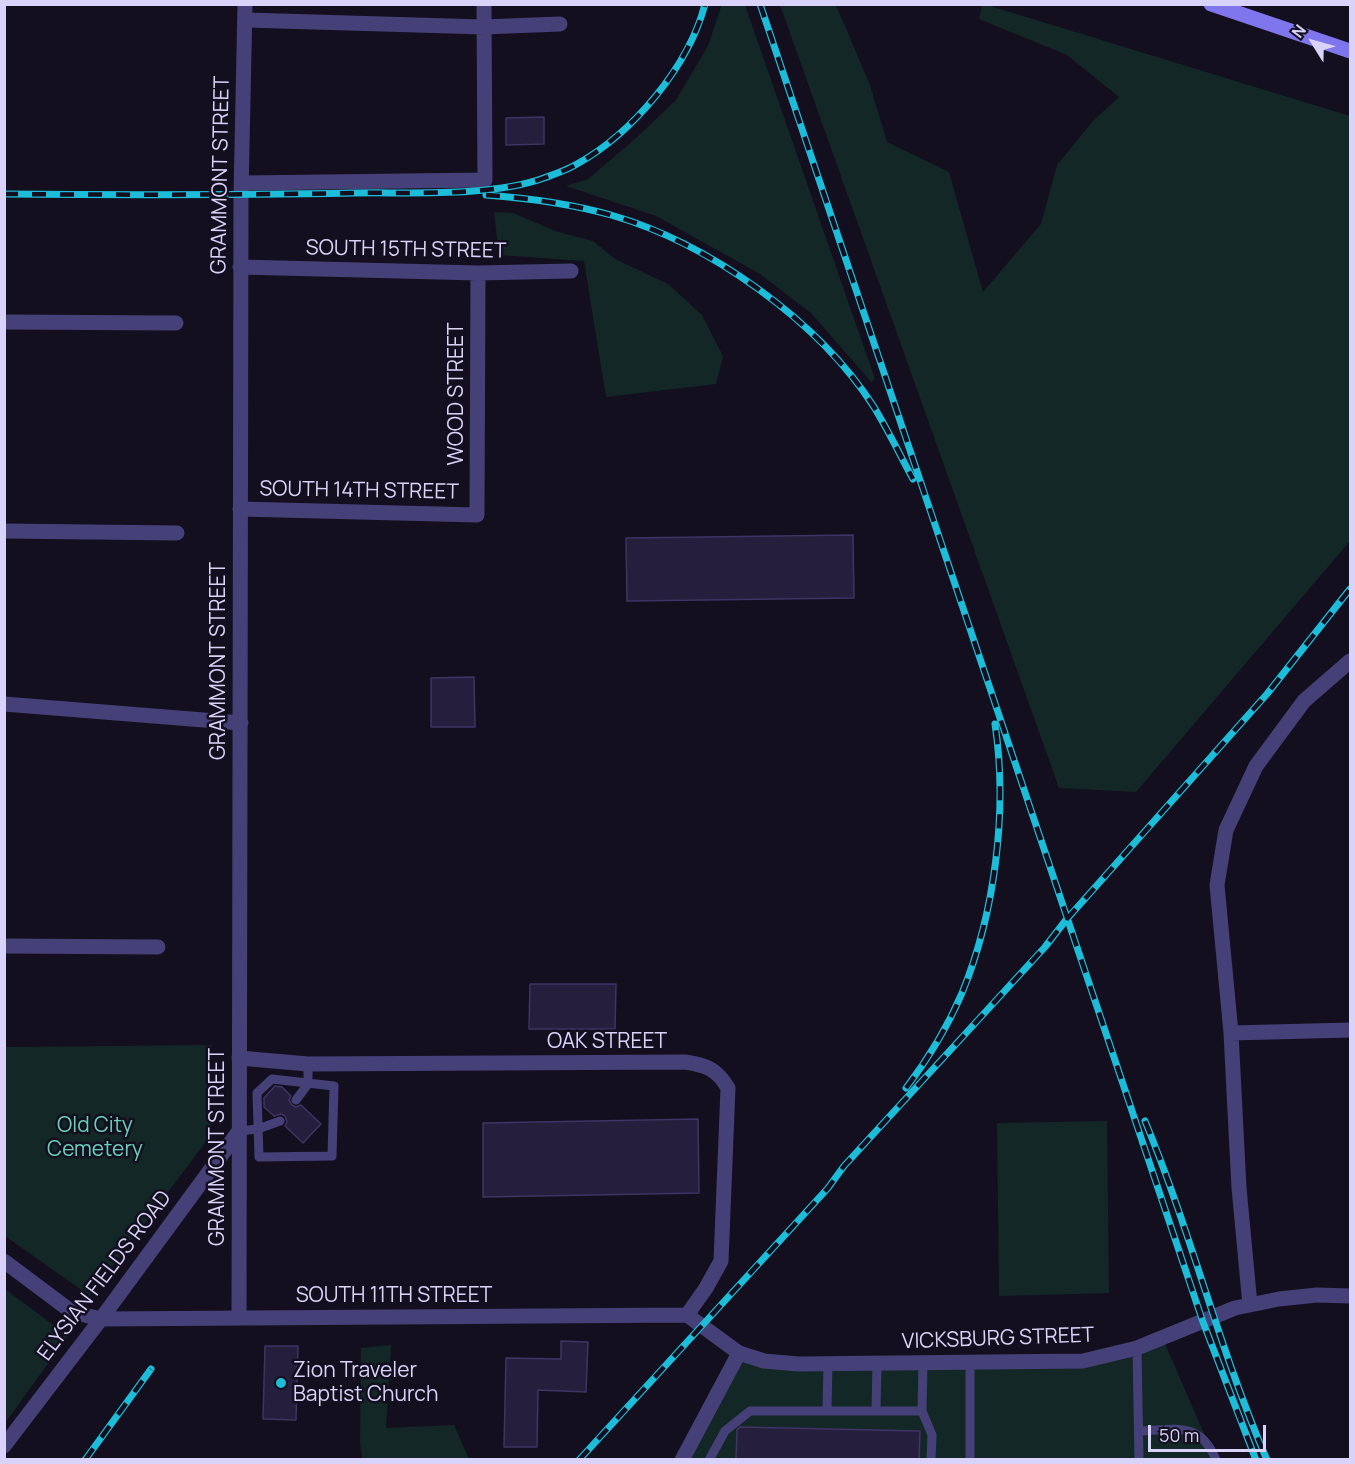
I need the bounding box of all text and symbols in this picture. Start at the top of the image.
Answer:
north arrow [1283,12,1343,72]
text: N [1286,20,1311,42]
street label: GRAMMONT STREET [207,76,235,274]
street label: SOUTH 15TH STREET [306,236,506,264]
street label: WOOD STREET [444,322,470,466]
street label: SOUTH 14TH STREET [259,477,459,505]
street label: GRAMMONT STREET [206,562,232,760]
street label: OAK STREET [547,1029,667,1055]
street label: GRAMMONT STREET [205,1048,231,1246]
park label: Old City Cemetery [47,1113,143,1163]
street label: ELYSIAN FIELDS ROAD [33,1186,177,1366]
street label: SOUTH 11TH STREET [296,1283,492,1309]
street label: VICKSBURG STREET [901,1323,1095,1355]
place label: Zion Traveler Baptist Church [293,1358,438,1408]
marker: Zion Traveler Baptist Church [274,1376,288,1390]
scale bar [1151,1413,1270,1451]
text: 50 m [1159,1423,1199,1447]

